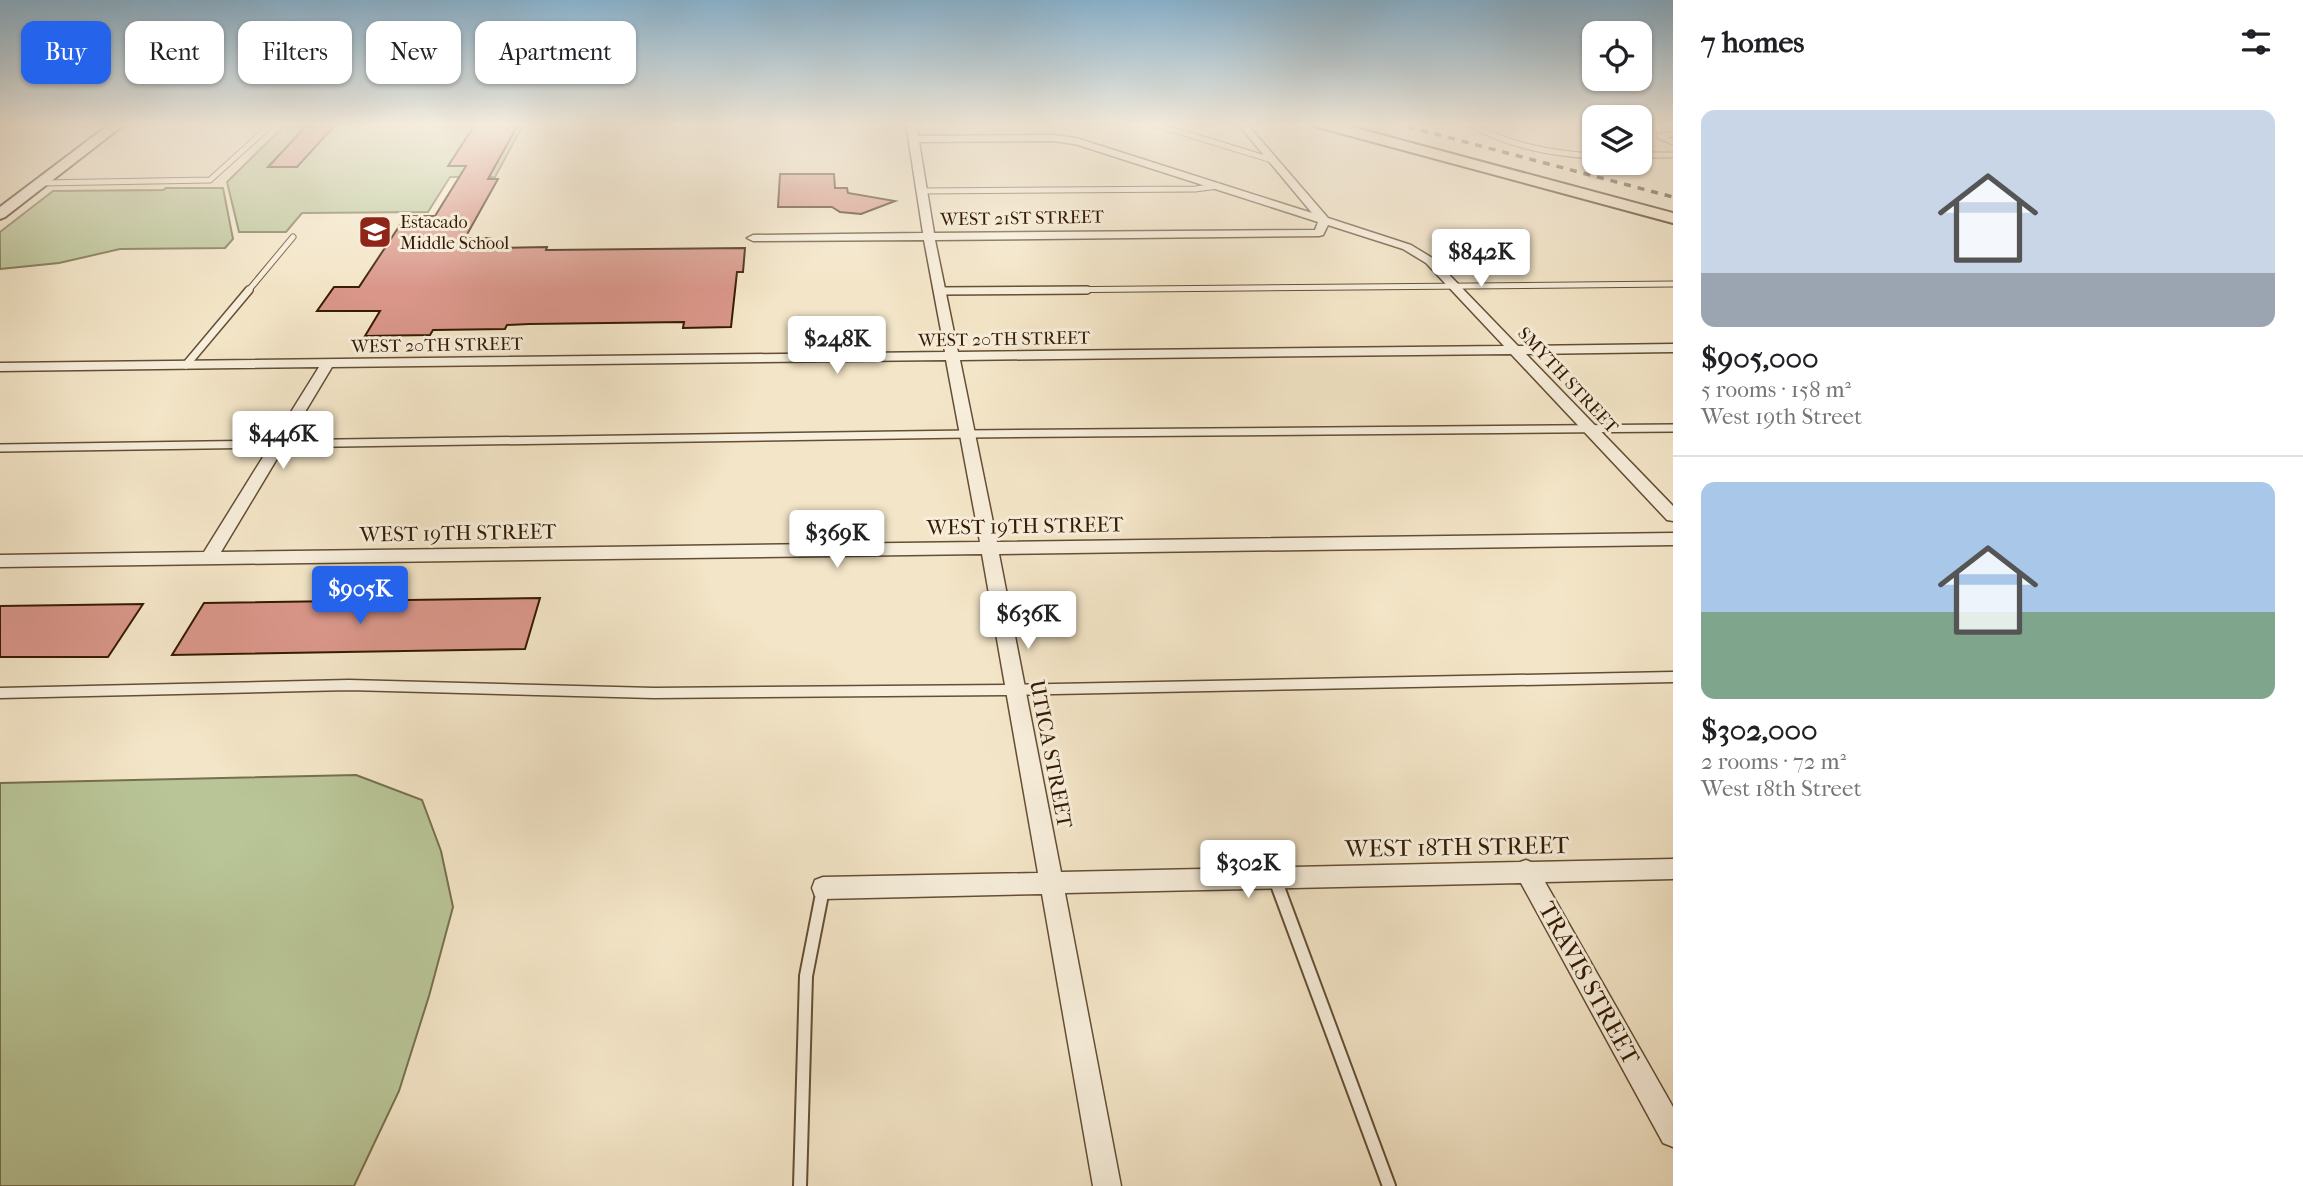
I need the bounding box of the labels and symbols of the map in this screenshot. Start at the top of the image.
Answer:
street label: WEST 21ST STREET [939,207,1105,230]
place label: Estacado Middle School [400,212,509,254]
school or university icon: Estacado Middle School [356,213,394,251]
pin: $842K [1432,230,1530,289]
pin: $248K [788,316,886,376]
street label: SMYTH STREET [1513,323,1623,438]
street label: WEST 20TH STREET [917,327,1091,352]
street label: WEST 20TH STREET [350,333,524,358]
pin: $446K [234,412,332,471]
pin: $369K [788,510,886,570]
street label: WEST 19TH STREET [925,512,1124,540]
street label: WEST 19TH STREET [358,519,557,547]
pin: $905K [311,566,409,626]
pin: $636K [979,592,1077,651]
street label: UTICA STREET [1025,678,1077,831]
street label: WEST 18TH STREET [1344,831,1570,863]
pin: $302K [1199,841,1297,900]
street label: TRAVIS STREET [1533,897,1646,1070]

